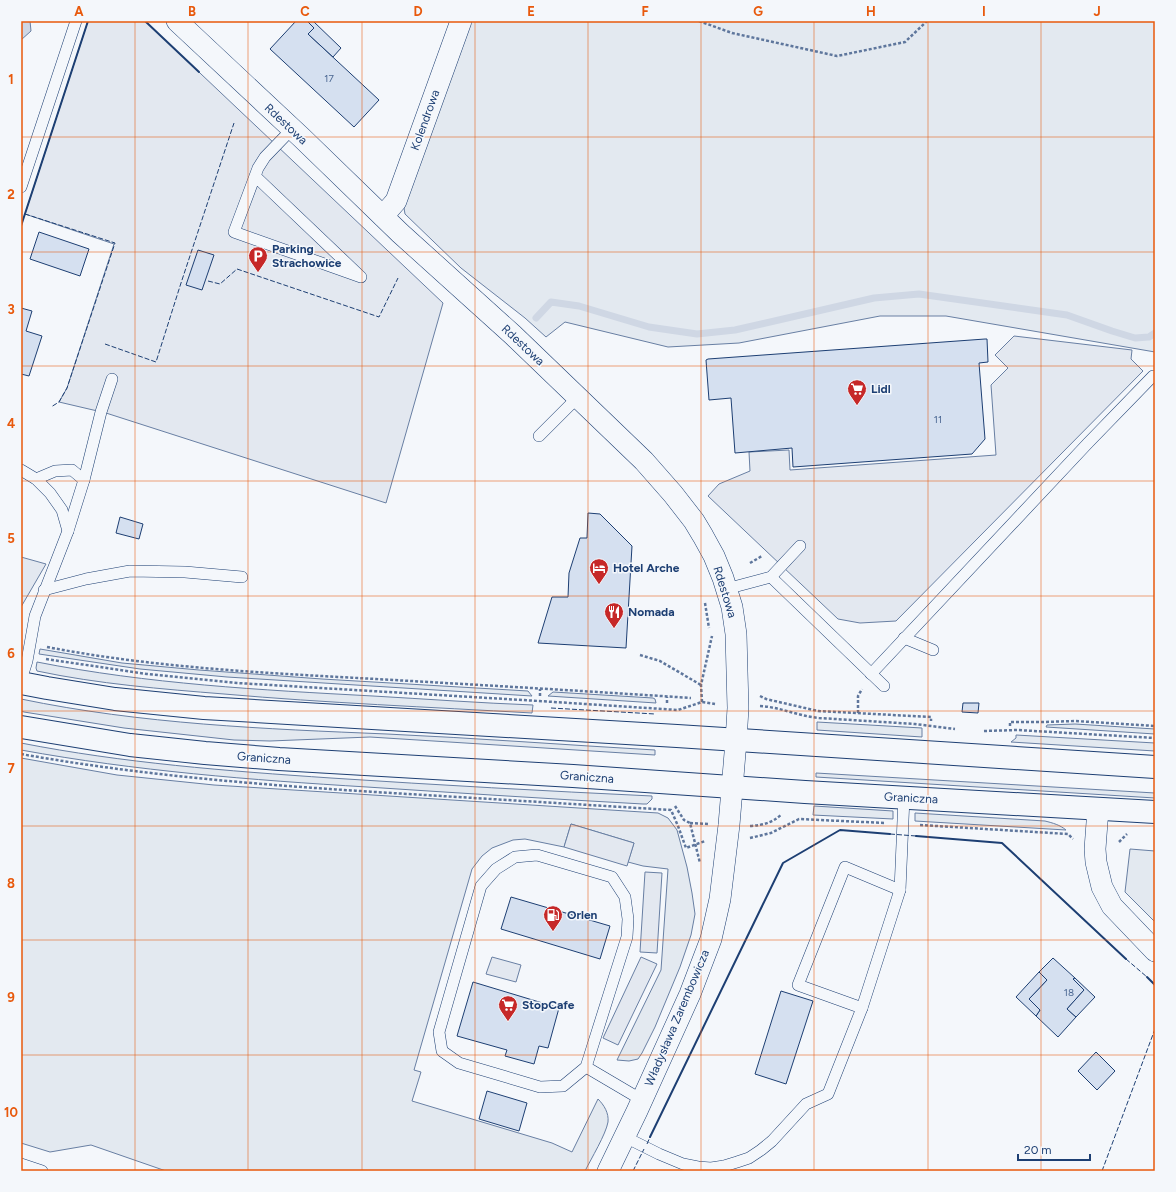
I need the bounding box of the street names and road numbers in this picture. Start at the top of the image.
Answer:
street label: Kolendrowa [408,88,442,152]
street label: Rdestowa [262,101,310,147]
street label: Rdestowa [499,322,547,368]
street label: Rdestowa [711,564,739,620]
street label: Graniczna [237,749,291,767]
street label: Graniczna [560,768,614,786]
street label: Graniczna [884,790,938,806]
street label: Władysława Zarembowicza [642,948,712,1088]

